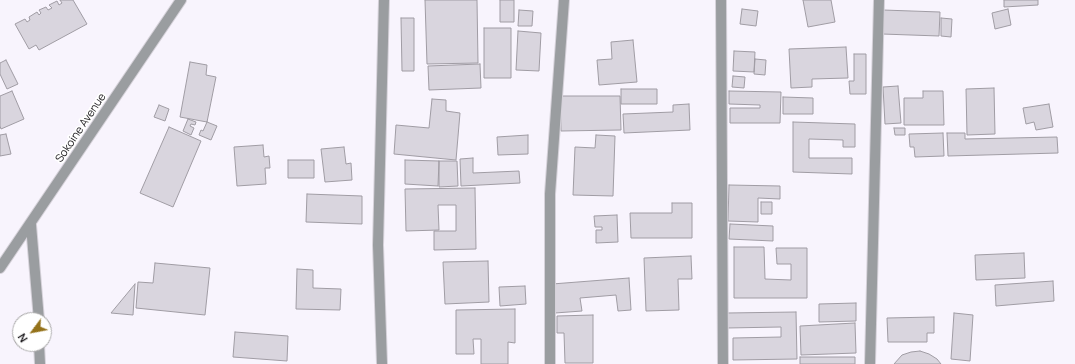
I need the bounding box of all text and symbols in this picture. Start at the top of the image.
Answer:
street label: Sokoine Avenue [53,91,109,165]
north arrow [12,312,52,352]
text: N [14,331,31,345]

